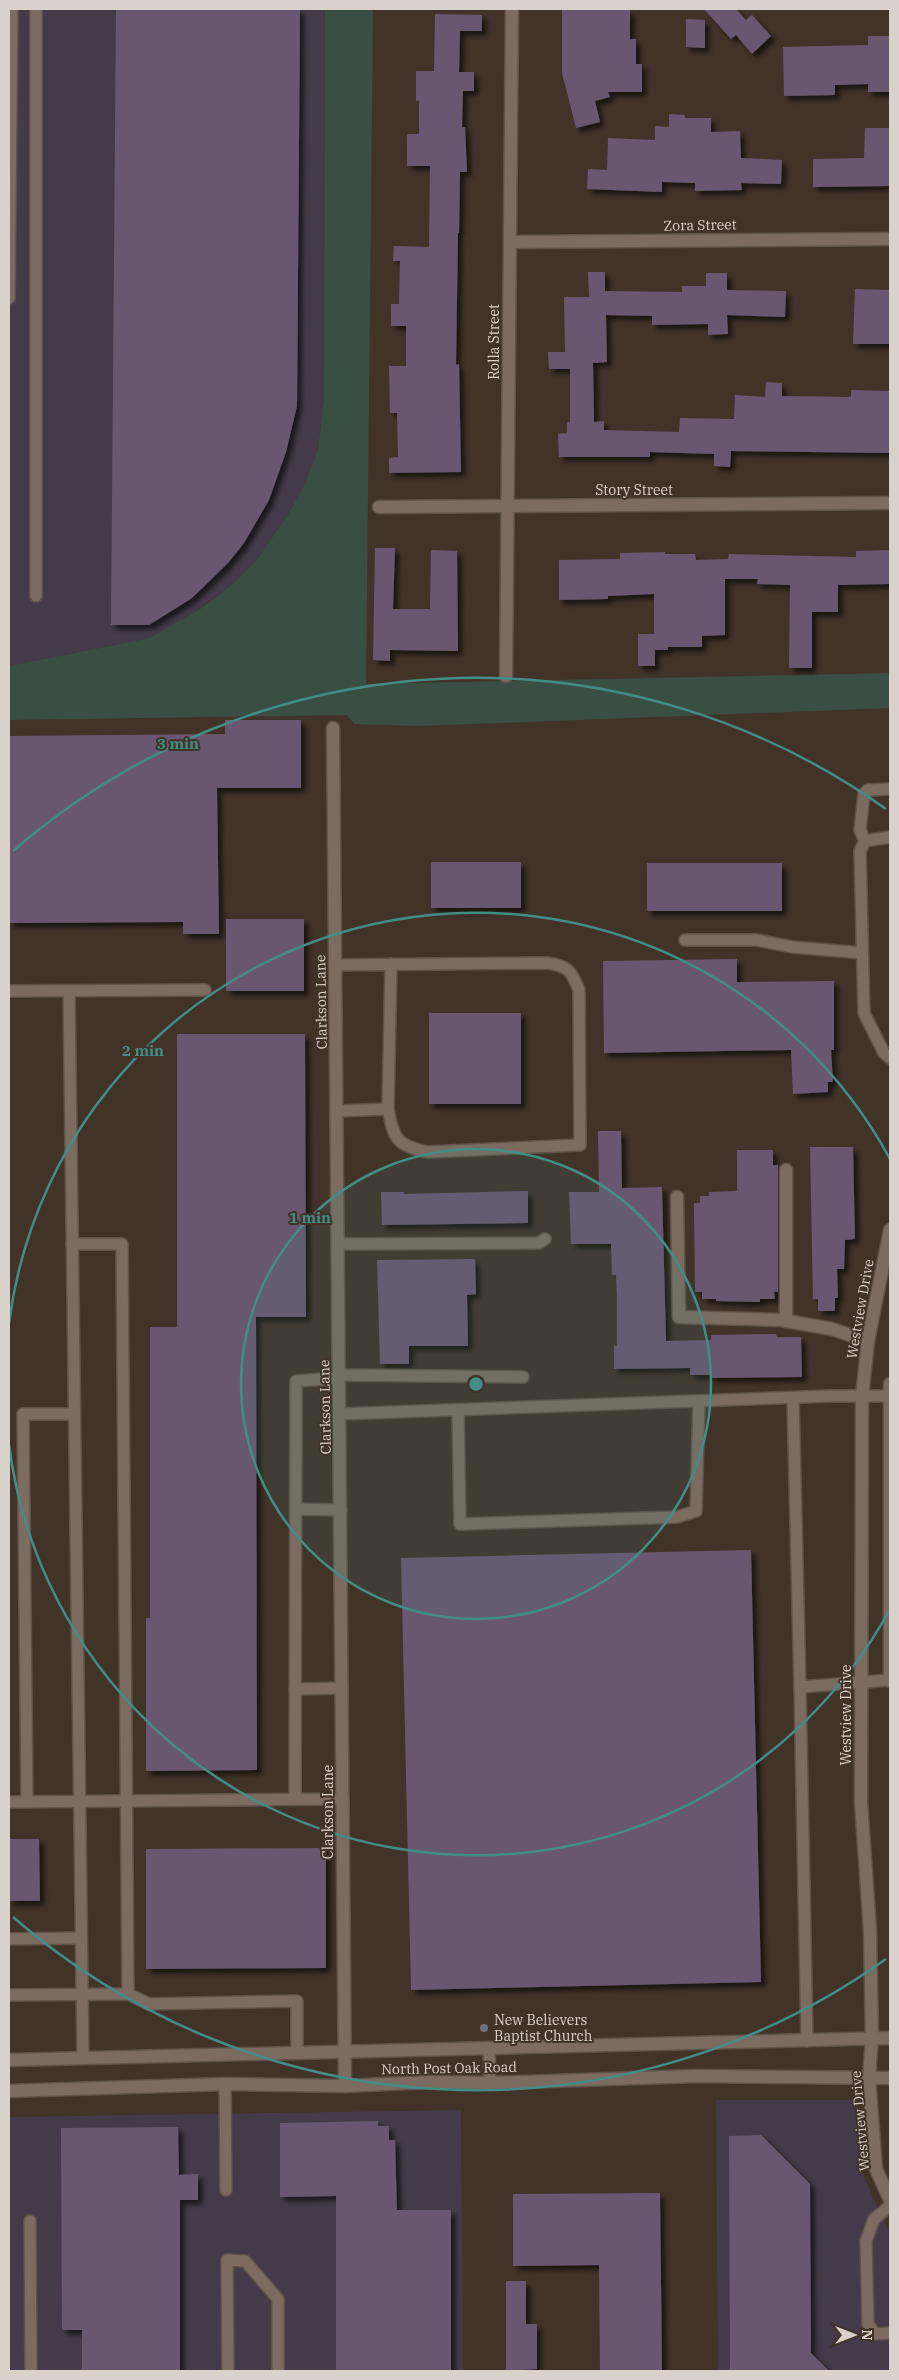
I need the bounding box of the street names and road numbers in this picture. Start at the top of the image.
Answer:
street label: Zora Street [663,215,737,235]
street label: Rolla Street [485,304,503,380]
street label: Story Street [595,481,673,499]
street label: Clarkson Lane [311,955,331,1049]
street label: Westview Drive [842,1258,878,1360]
street label: Clarkson Lane [315,1360,335,1454]
street label: Westview Drive [837,1665,855,1765]
street label: Clarkson Lane [319,1765,337,1859]
street label: North Post Oak Road [381,2058,518,2078]
street label: Westview Drive [847,2070,873,2172]

